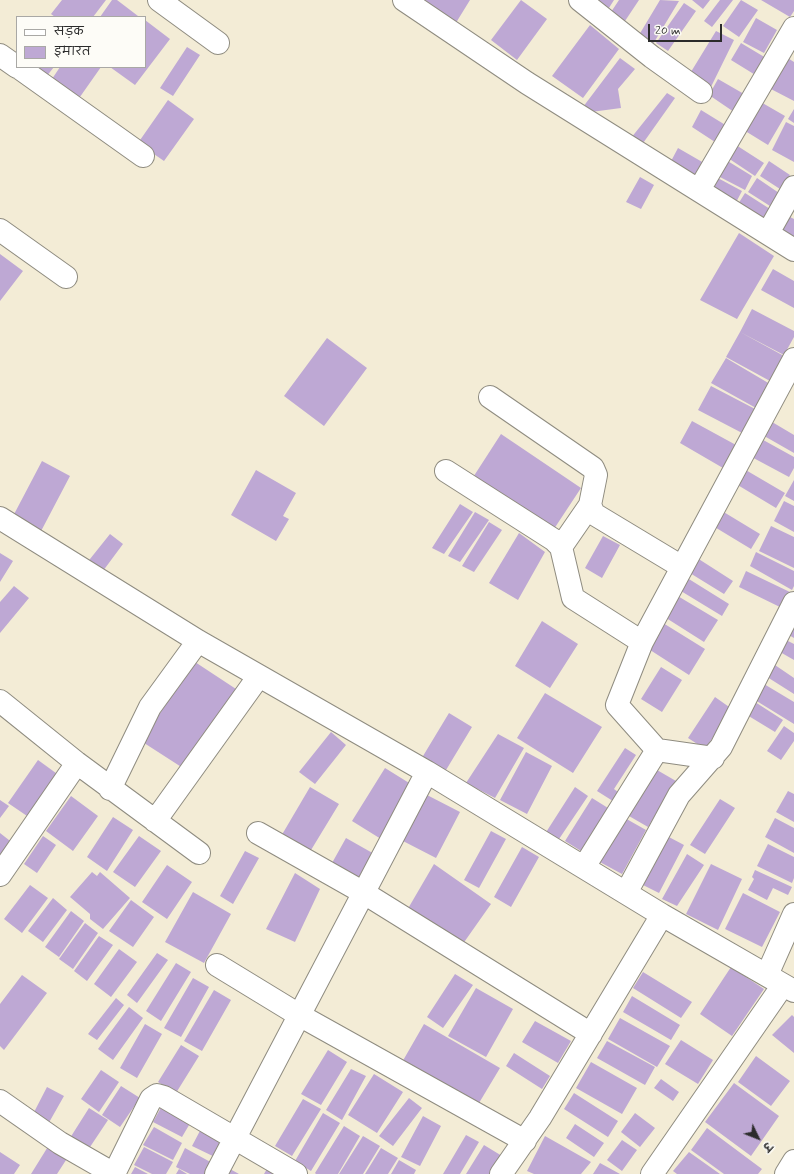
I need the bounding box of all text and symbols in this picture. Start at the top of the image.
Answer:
legend [16,16,146,68]
scale bar [650,16,724,42]
text: 20 m [655,23,681,39]
text: सड़क [54,24,84,40]
text: इमारत [54,44,91,60]
north arrow [738,1118,778,1158]
text: उ [759,1139,774,1154]

